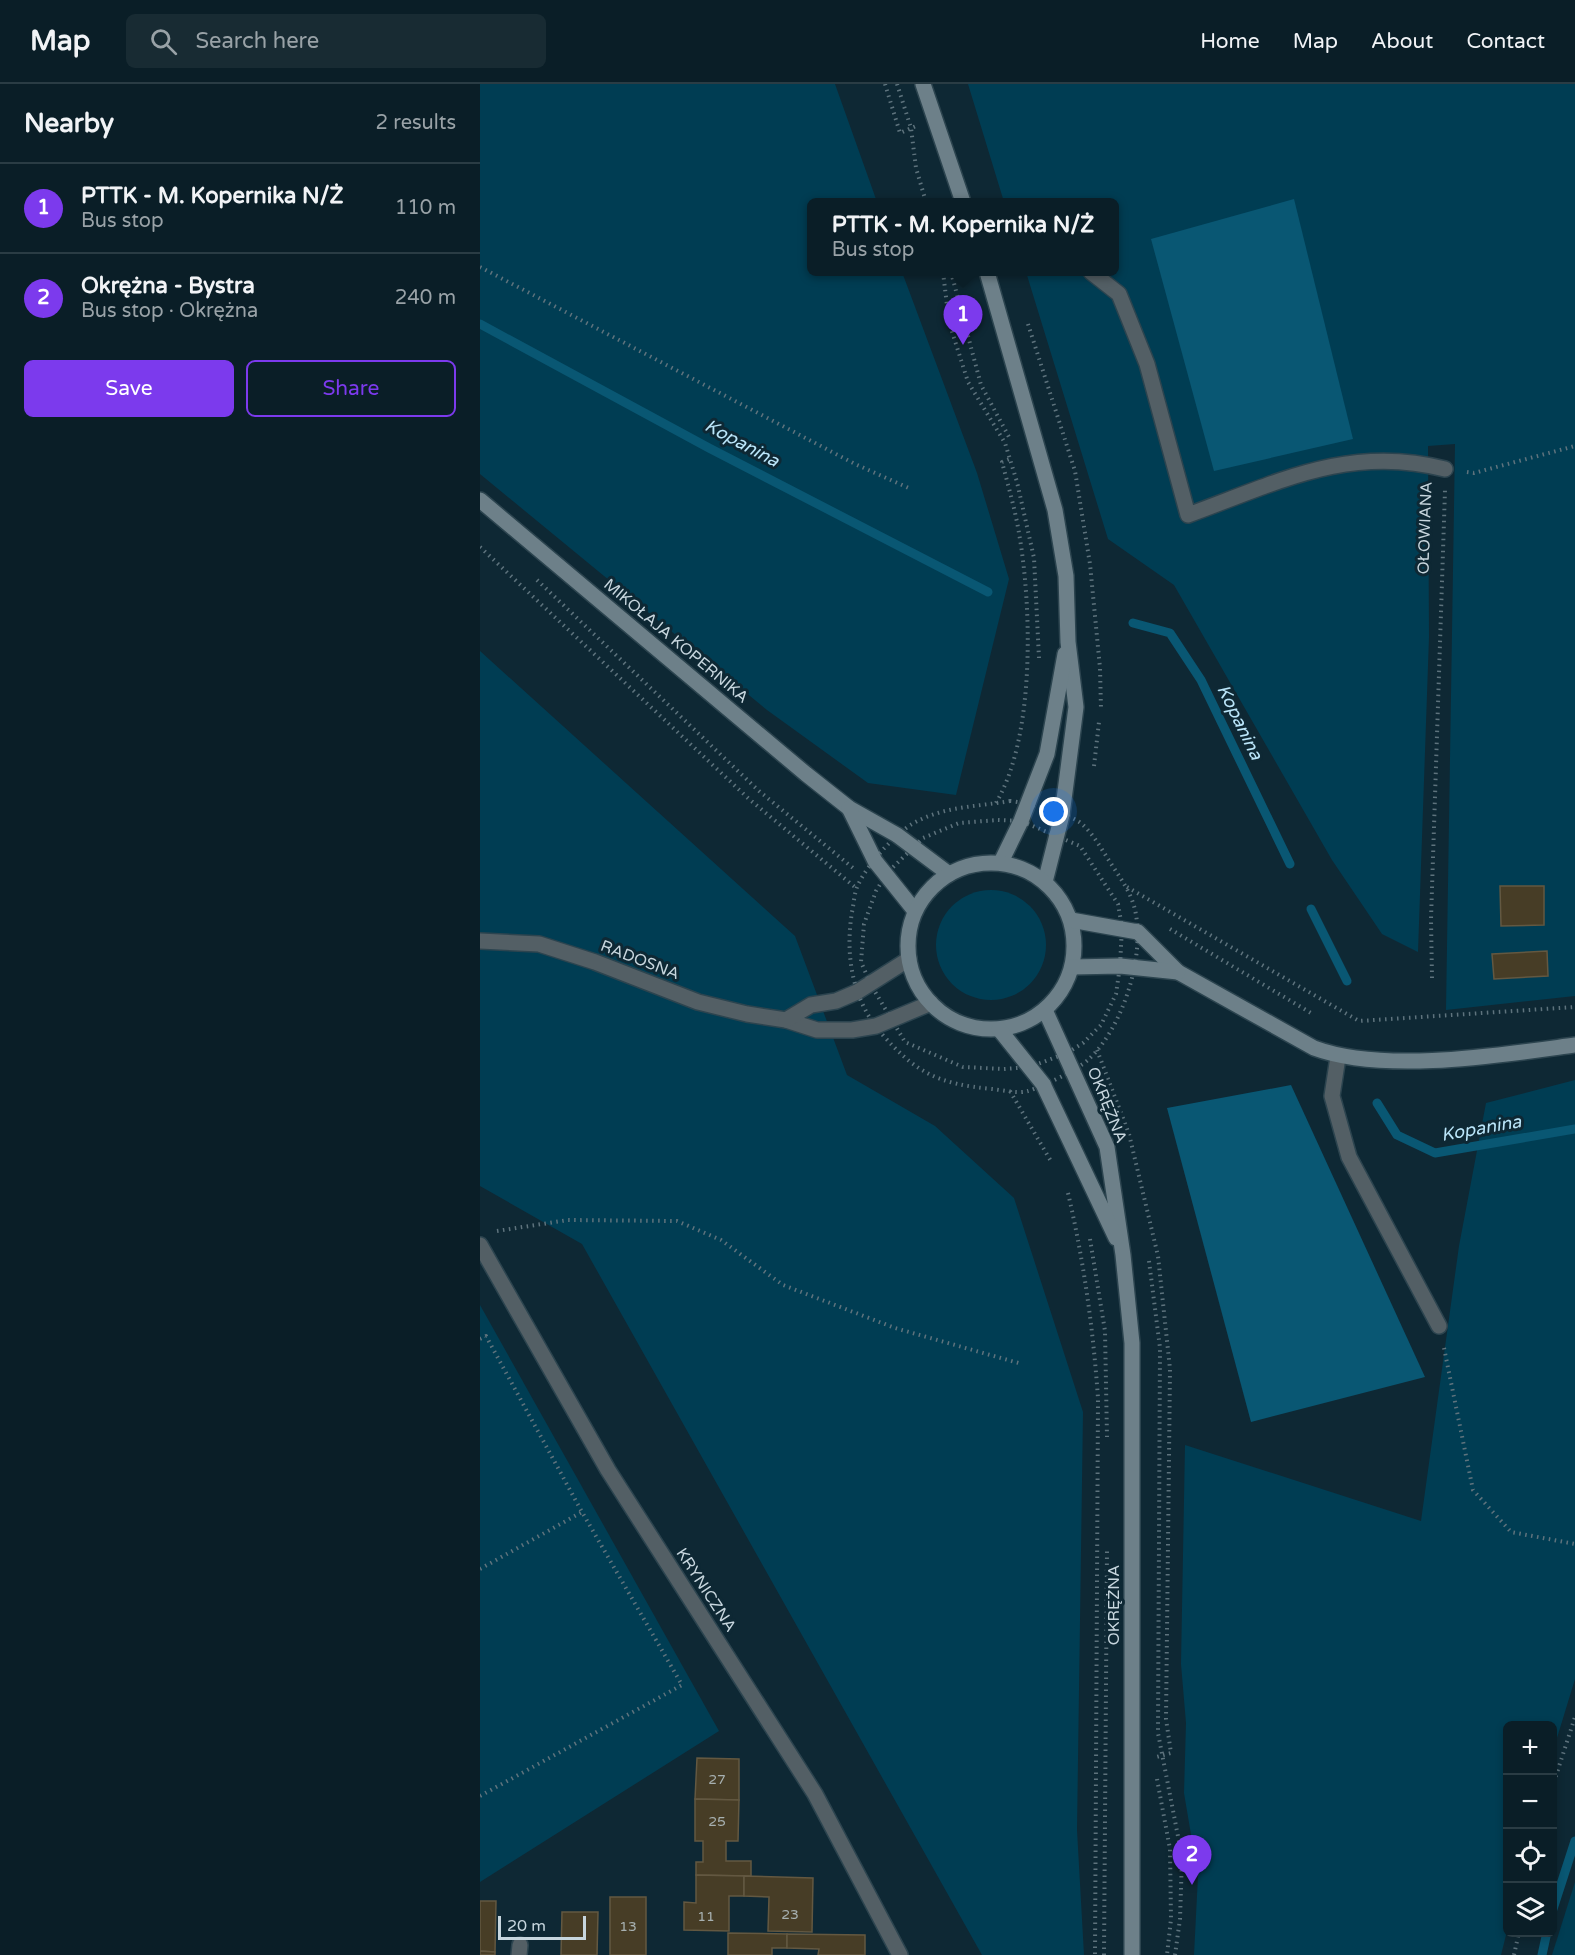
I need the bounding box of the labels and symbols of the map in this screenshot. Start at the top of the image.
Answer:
pin: 1 [944,296,982,345]
water label: Kopanina [701,414,784,472]
street label: OŁOWIANA [1413,481,1437,575]
street label: MIKOŁAJA KOPERNIKA [599,575,753,708]
water label: Kopanina [1212,681,1268,764]
your location [1039,797,1068,826]
street label: RADOSNA [598,936,682,984]
street label: OKRĘŻNA [1083,1064,1131,1146]
water label: Kopanina [1439,1110,1524,1146]
street label: KRYNICZNA [672,1544,741,1636]
street label: OKRĘŻNA [1104,1565,1124,1645]
house number: 27 [708,1771,726,1788]
house number: 25 [708,1813,726,1830]
pin: 2 [1172,1836,1212,1885]
house number: 23 [781,1906,799,1923]
house number: 11 [697,1908,715,1925]
scale bar [498,1913,586,1940]
house number: 13 [619,1918,637,1935]

